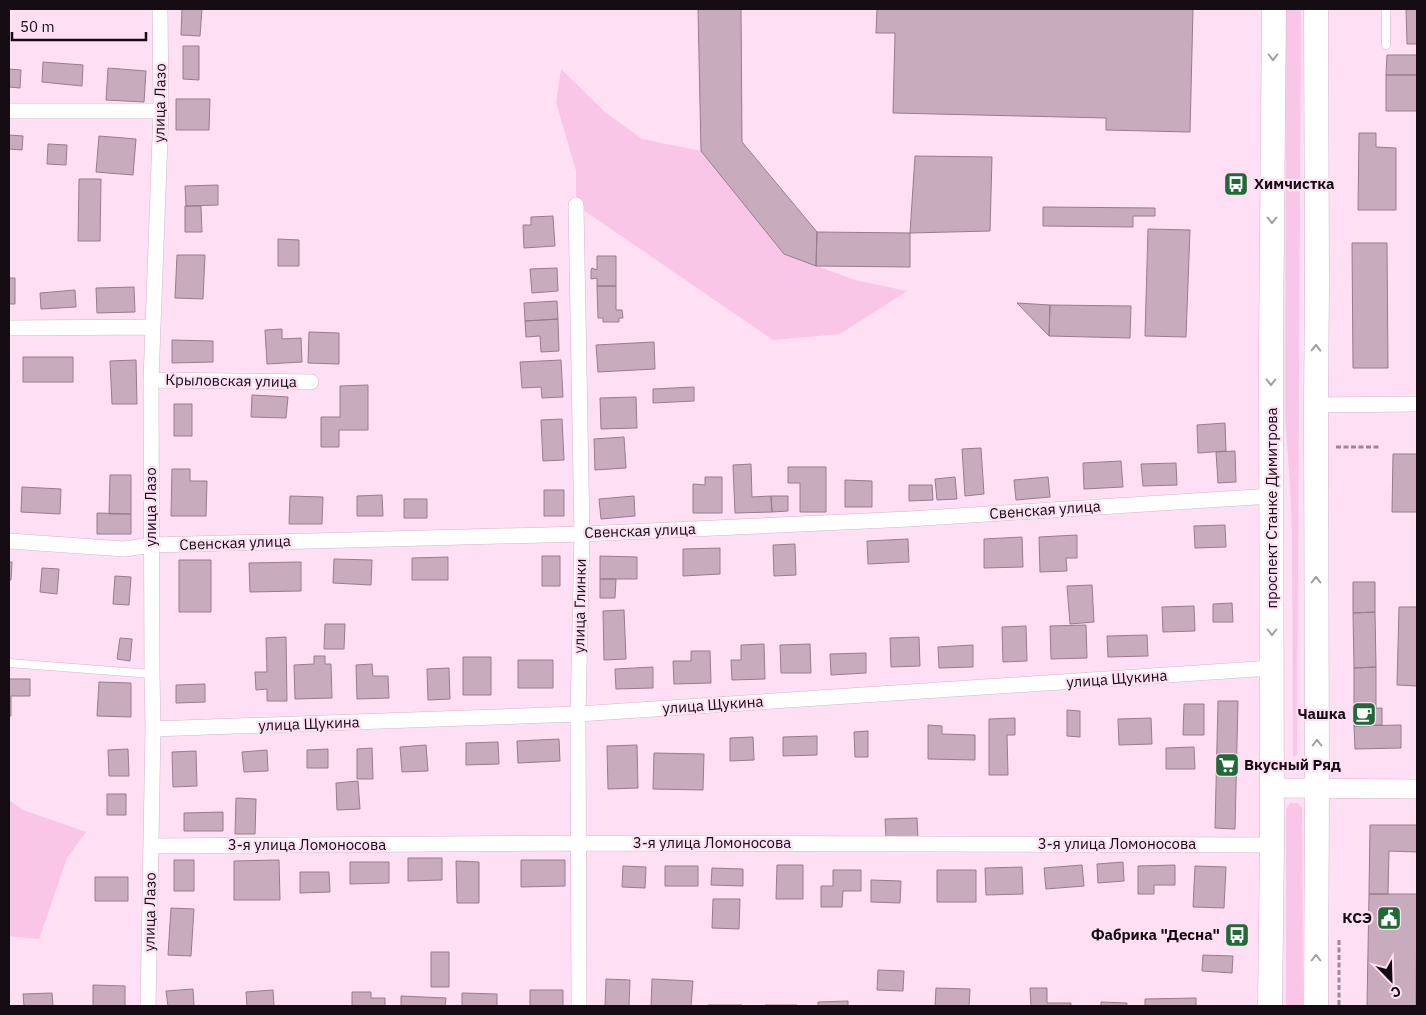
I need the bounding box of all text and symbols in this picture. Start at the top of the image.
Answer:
scale bar [12,10,146,42]
text: 50 m [20,17,55,36]
one-way arrow [1268,54,1279,62]
street label: улица Лазо [149,63,170,143]
bus stop icon: Химчистка [1223,171,1249,197]
place label: Химчистка [1254,174,1335,193]
one-way arrow [1267,216,1277,224]
one-way arrow [1311,343,1321,351]
street label: Крыловская улица [165,370,297,391]
one-way arrow [1266,379,1276,387]
street label: проспект Станке Димитрова [1262,407,1281,609]
street label: улица Лазо [141,467,160,547]
street label: Свенская улица [989,496,1101,523]
street label: Свенская улица [584,519,696,542]
street label: Свенская улица [179,531,291,554]
street label: улица Глинки [569,559,590,653]
one-way arrow [1311,576,1322,584]
one-way arrow [1267,629,1277,637]
street label: улица Щукина [1066,665,1168,692]
street label: улица Щукина [662,691,764,718]
cafe icon: Чашка [1351,701,1377,727]
place label: Чашка [1297,704,1346,723]
street label: улица Щукина [258,712,360,735]
one-way arrow [1312,738,1322,746]
supermarket icon: Вкусный Ряд [1214,752,1240,778]
place label: Вкусный Ряд [1244,755,1341,774]
street label: 3-я улица Ломоносова [633,833,791,852]
street label: 3-я улица Ломоносова [1038,834,1196,853]
street label: 3-я улица Ломоносова [228,835,386,854]
street label: улица Лазо [139,872,160,952]
public building icon: КСЭ [1376,905,1402,931]
place label: КСЭ [1342,908,1372,927]
bus stop icon: Фабрика "Десна" [1224,922,1250,948]
place label: Фабрика "Десна" [1091,925,1220,944]
one-way arrow [1311,953,1321,961]
north arrow [1366,955,1416,1005]
text: С [1388,982,1404,1002]

